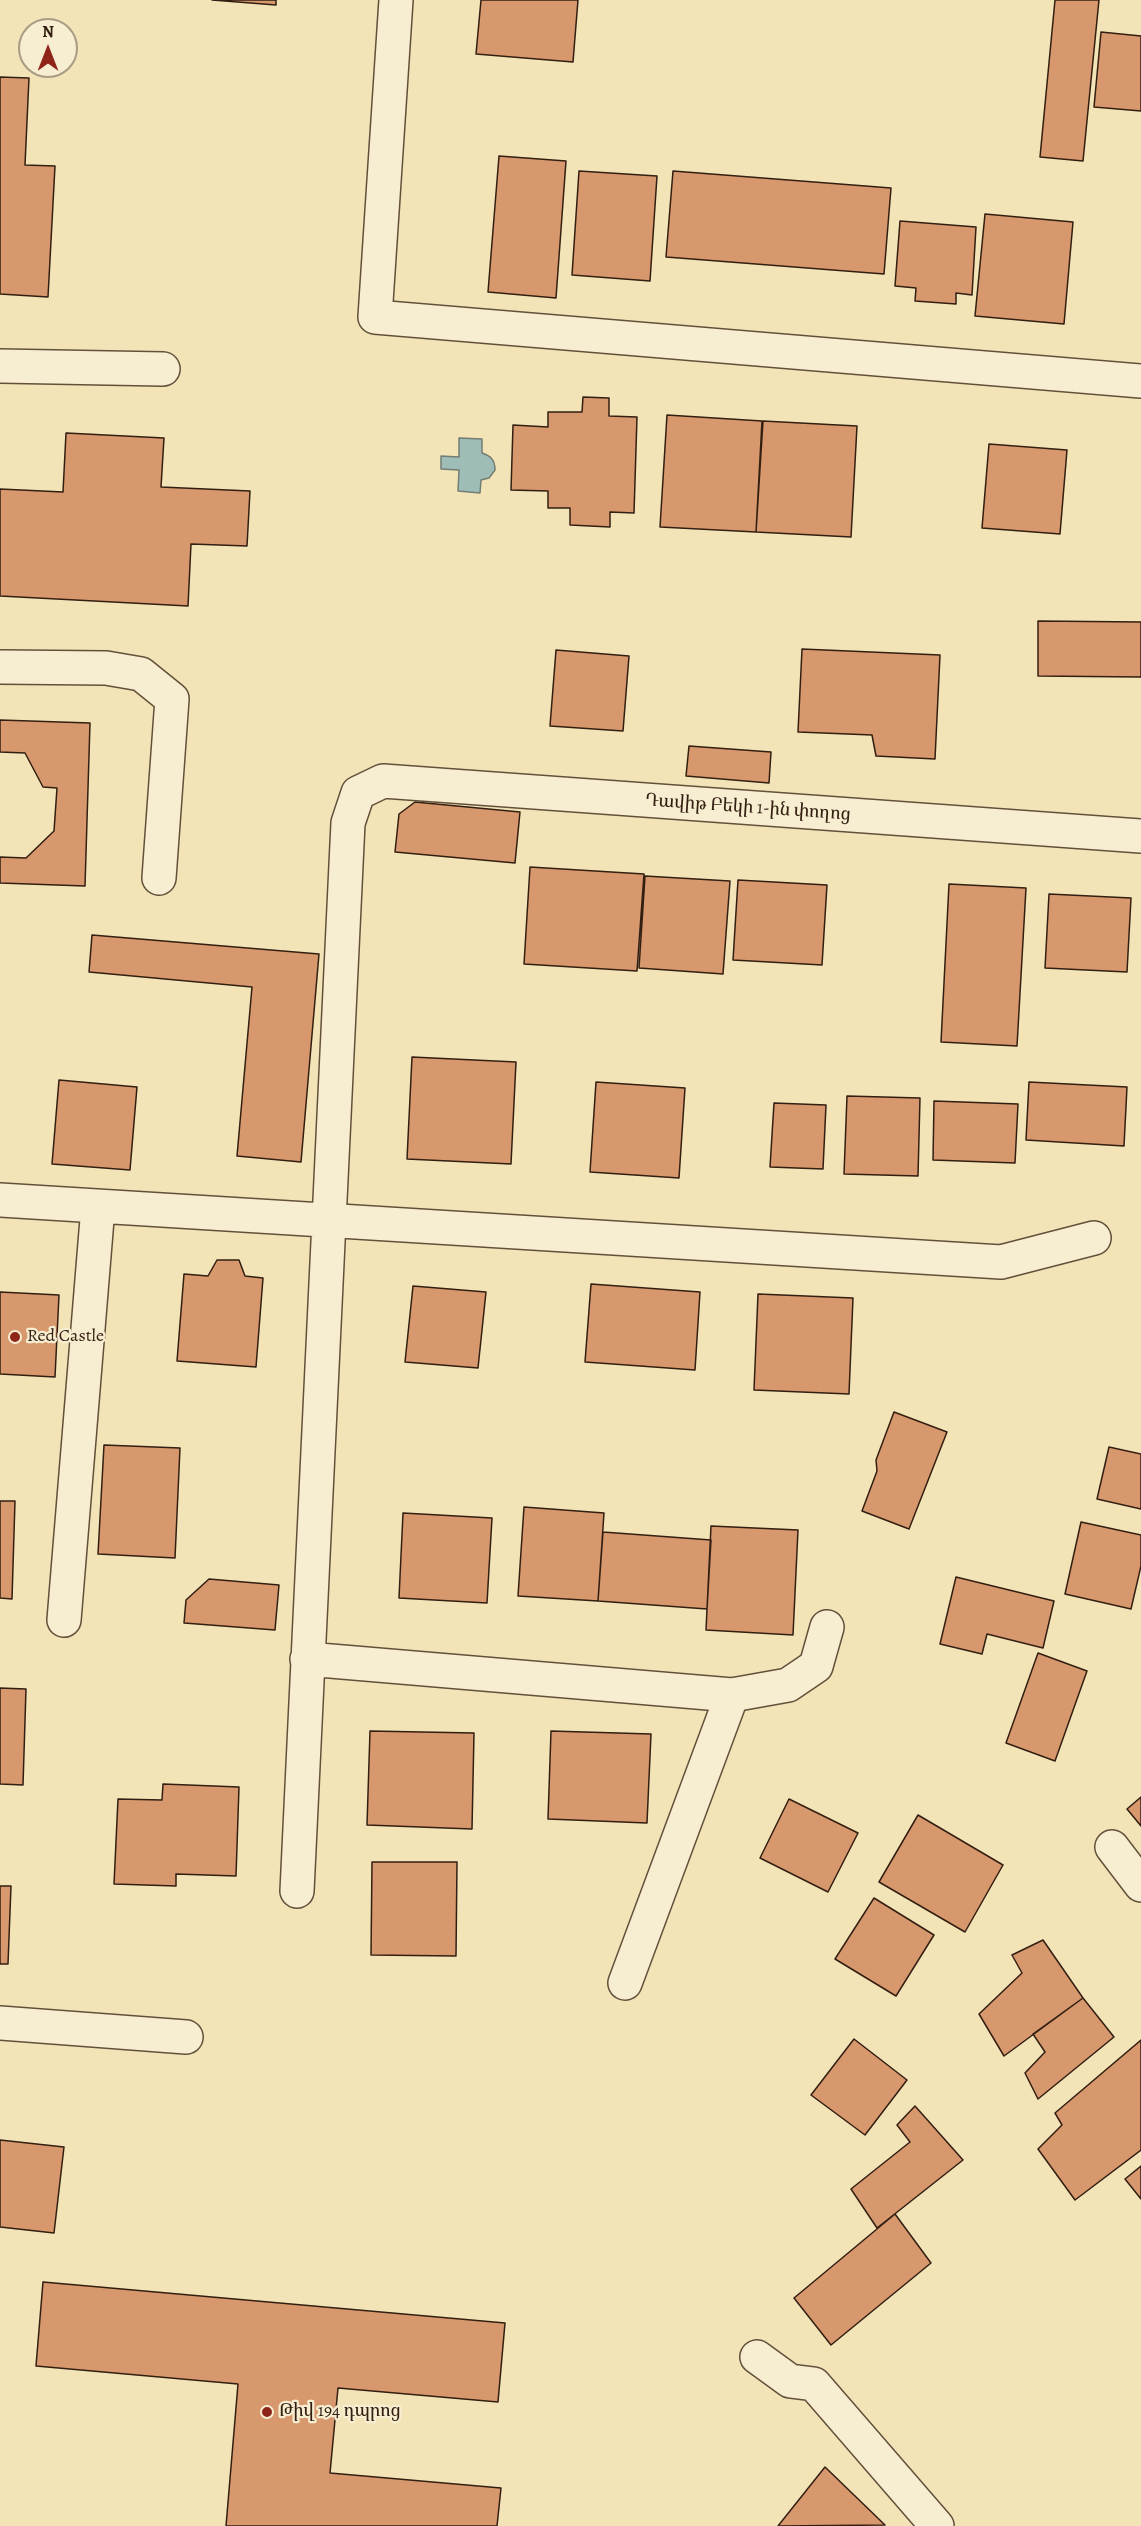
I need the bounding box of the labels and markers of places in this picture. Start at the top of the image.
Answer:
place label: Red Castle [27,1326,104,1348]
marker: Red Castle [8,1330,22,1344]
place label: Թիվ 194 դպրոց [279,2401,401,2423]
marker: Թիվ 194 դպրոց [260,2405,274,2419]

